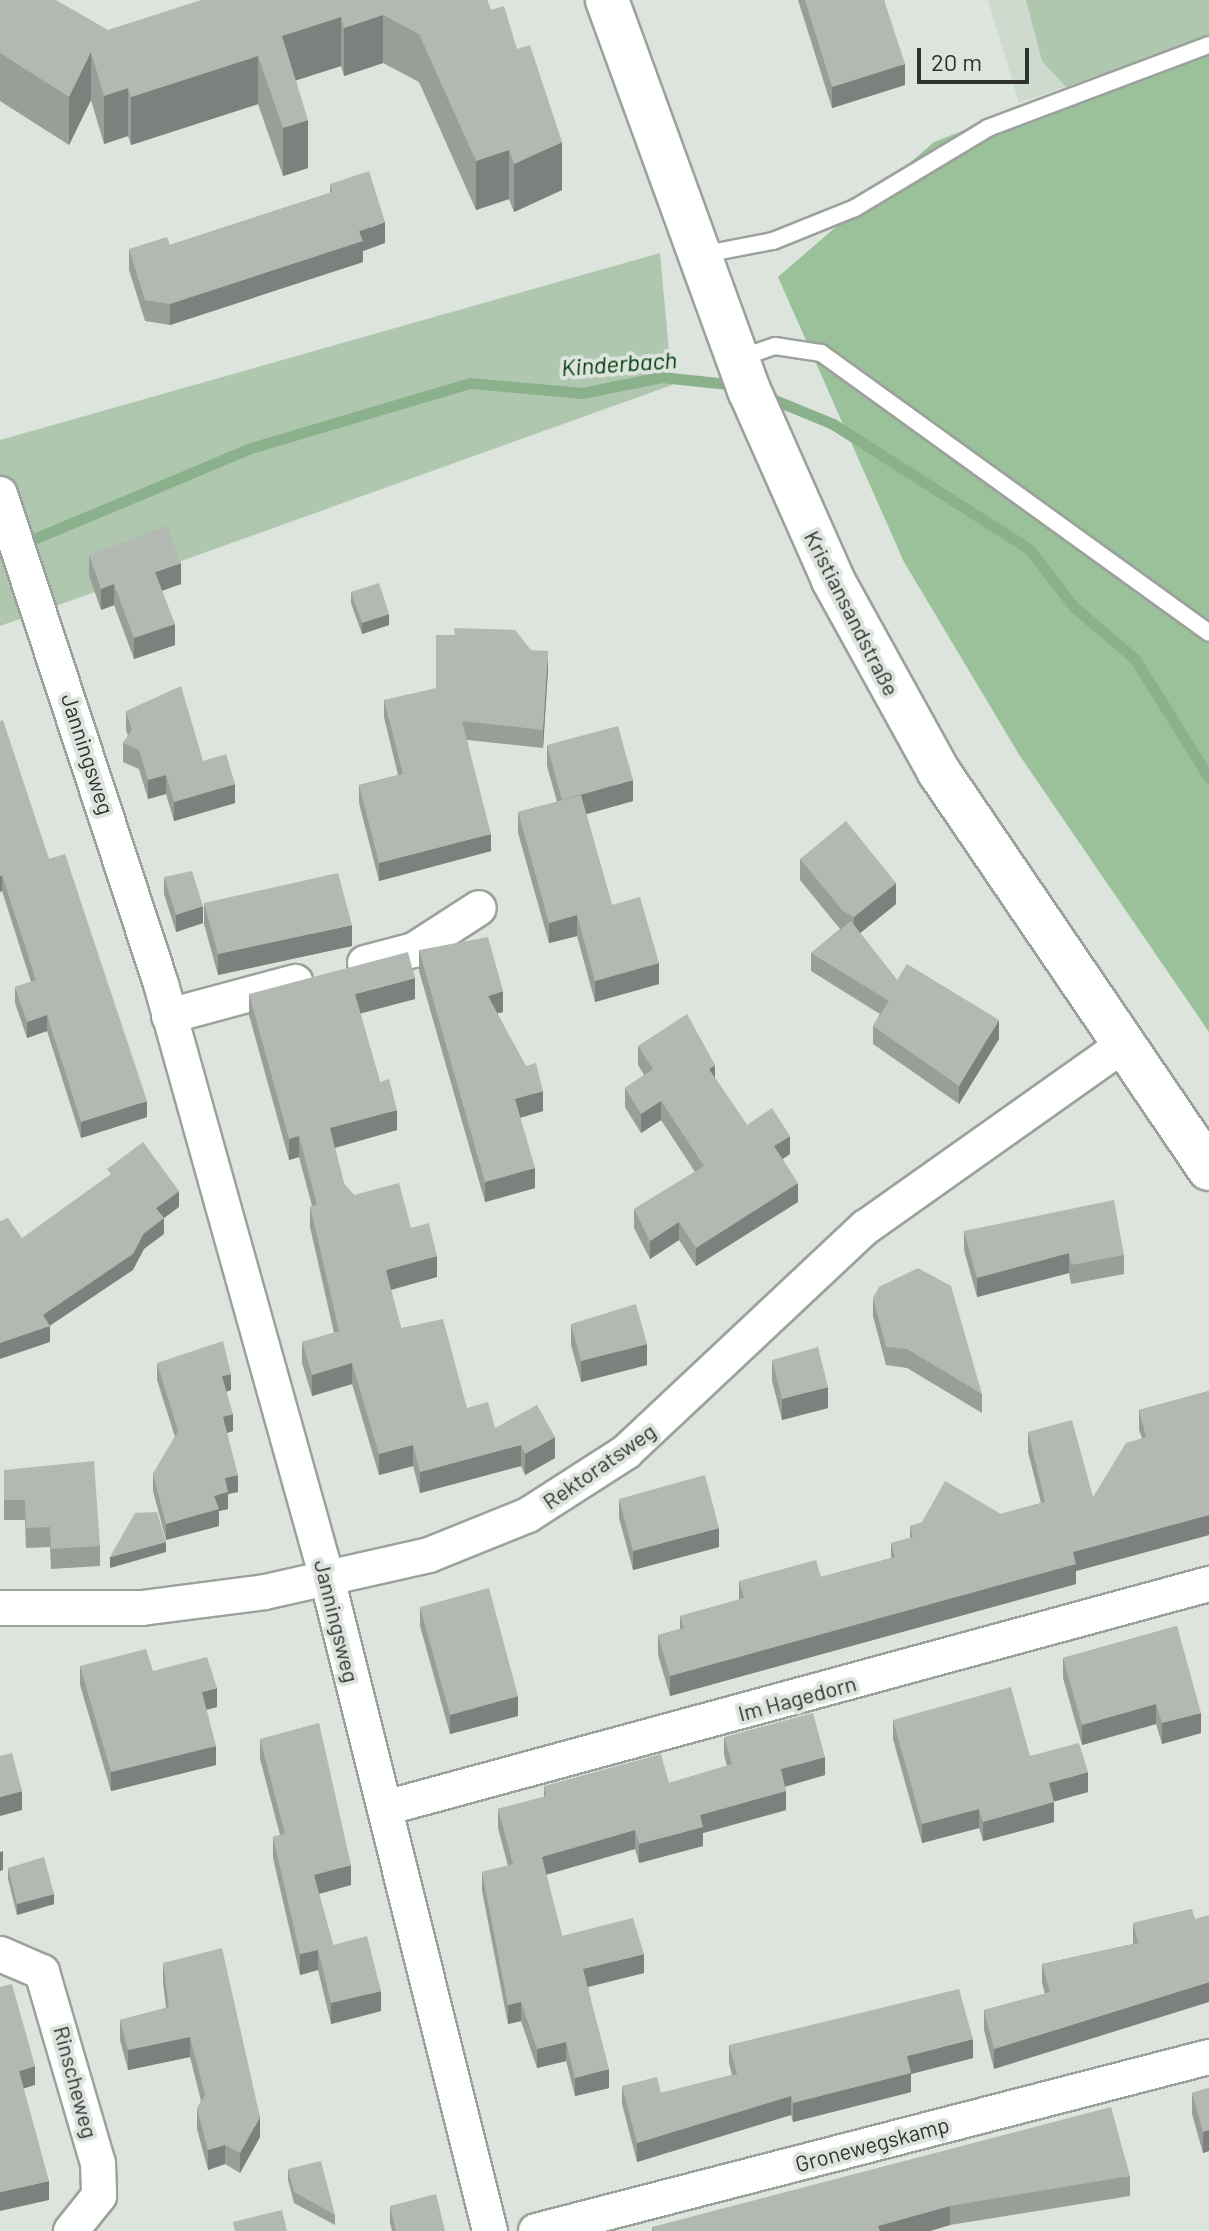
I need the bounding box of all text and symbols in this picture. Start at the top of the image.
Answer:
scale bar [921,32,1033,82]
text: 20 m [931,47,982,76]
water label: Kinderbach [560,345,678,381]
street label: Kristiansandstraße [799,526,905,700]
street label: Janningsweg [56,690,120,818]
street label: Rektoratsweg [537,1417,661,1515]
street label: Janningsweg [309,1557,365,1685]
street label: Im Hagedorn [735,1670,859,1726]
street label: Rinscheweg [48,2023,104,2141]
street label: Gronewegskamp [792,2111,952,2177]

